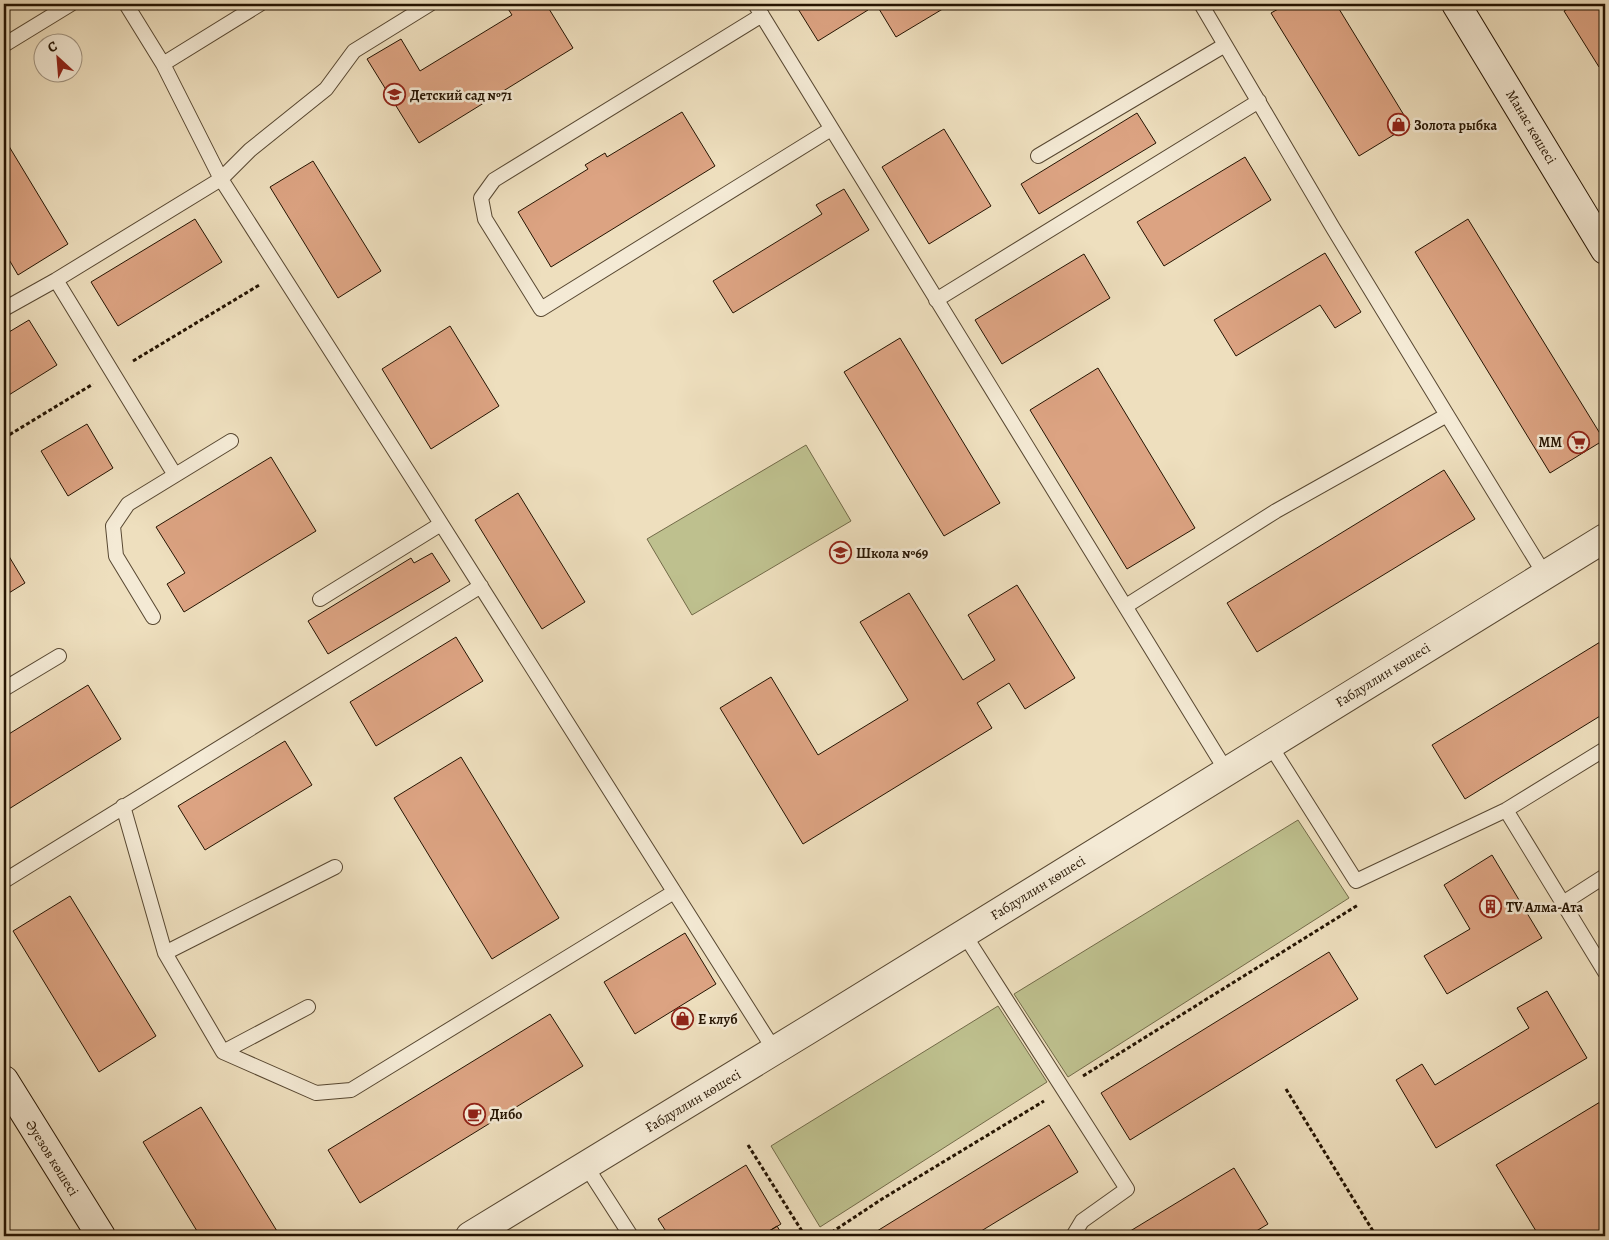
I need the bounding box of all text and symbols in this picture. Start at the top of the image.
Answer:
north arrow [32,32,82,82]
text: С [44,36,61,57]
school or university icon: Детский сад №71 [382,83,406,107]
place label: Детский сад №71 [410,86,512,105]
street label: Манас көшесі [1501,86,1561,168]
shop icon: Золота рыбка [1386,113,1410,137]
place label: Золота рыбка [1414,116,1497,135]
supermarket icon: MM [1566,430,1590,454]
place label: MM [1538,433,1562,452]
school or university icon: Школа №69 [828,541,852,565]
place label: Школа №69 [856,544,929,563]
street label: Ғабдуллин көшесі [1332,638,1434,712]
street label: Ғабдуллин көшесі [987,851,1089,925]
building icon: ТV Алма-Ата [1478,895,1502,919]
place label: ТV Алма-Ата [1506,898,1584,917]
shop icon: Е клуб [670,1007,694,1031]
place label: Е клуб [698,1010,738,1029]
street label: Ғабдуллин көшесі [642,1065,744,1137]
cafe icon: Дибо [462,1102,486,1126]
place label: Дибо [490,1105,522,1124]
street label: Әуезов көшесі [21,1116,83,1200]

